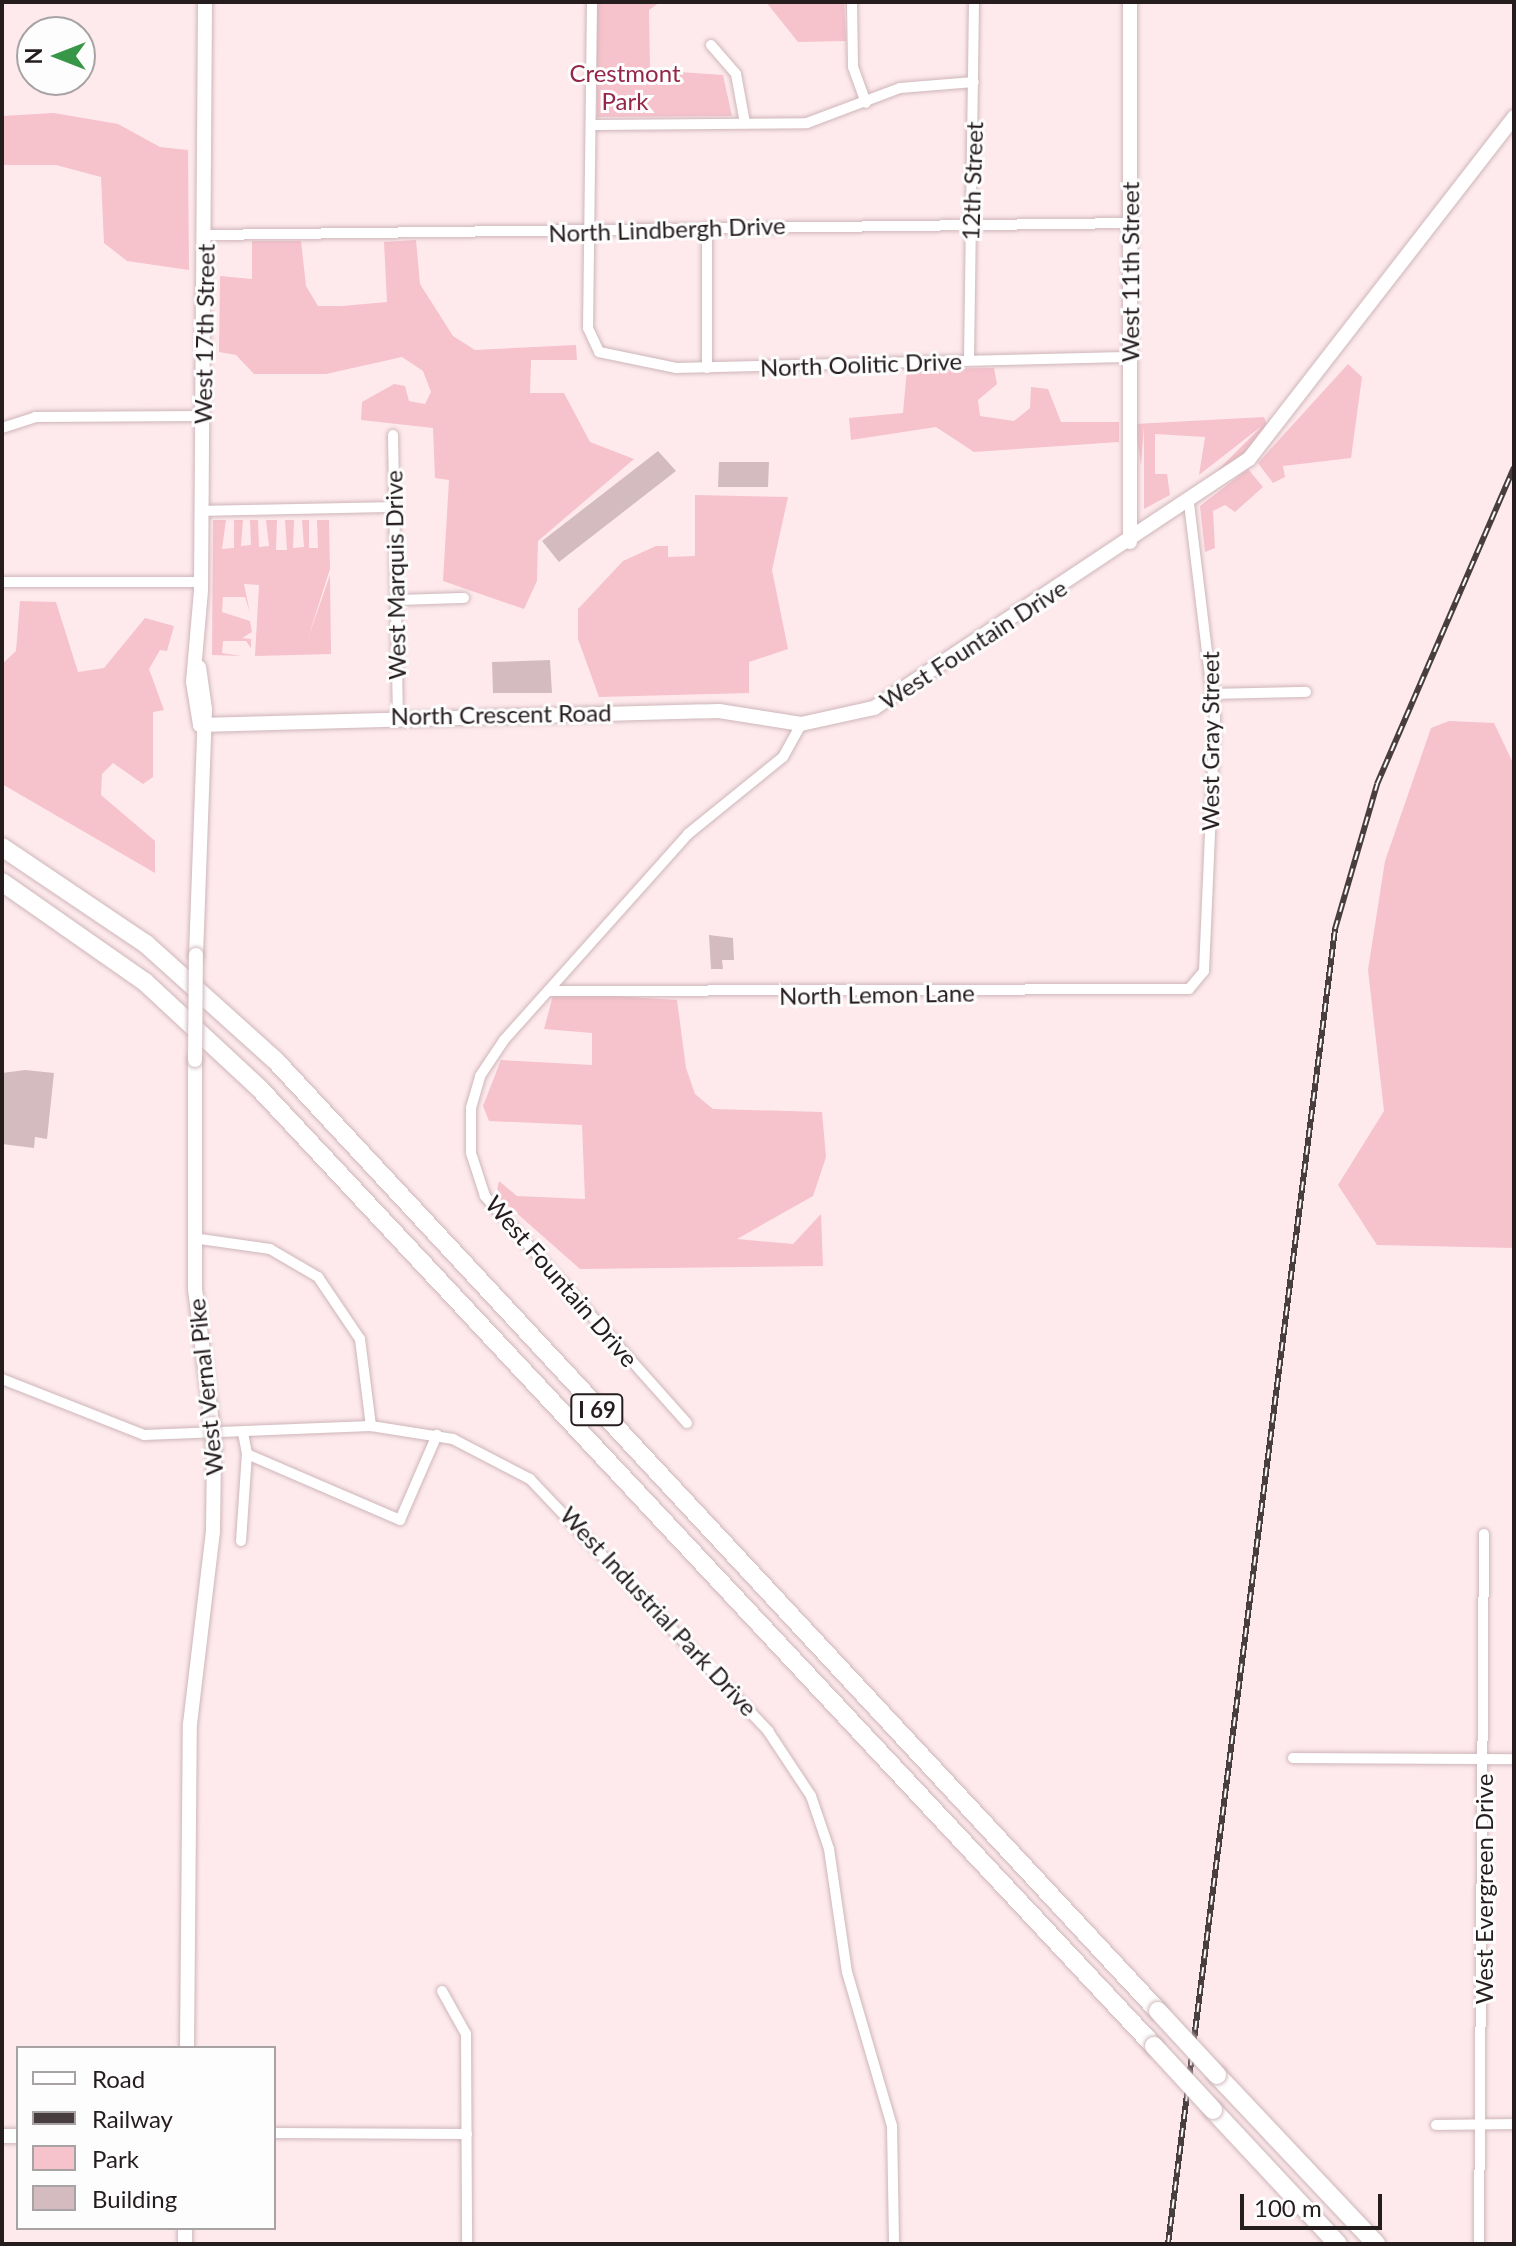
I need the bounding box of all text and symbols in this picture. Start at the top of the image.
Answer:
north arrow [16,16,96,96]
text: N [20,48,47,64]
park label: Crestmont Park [569,59,681,115]
street label: 12th Street [956,121,988,241]
street label: West 11th Street [1116,182,1144,362]
street label: North Lindbergh Drive [548,210,786,248]
street label: West 17th Street [188,244,220,424]
street label: North Oolitic Drive [759,346,963,382]
street label: West Marquis Drive [379,470,411,680]
street label: West Fountain Drive [874,573,1072,715]
street label: West Gray Street [1196,651,1224,831]
street label: North Crescent Road [390,698,612,730]
street label: North Lemon Lane [779,978,975,1010]
street label: West Fountain Drive [480,1190,644,1372]
street label: West Vernal Pike [181,1297,229,1477]
road number: I 69 [569,1392,625,1428]
street label: West Industrial Park Drive [555,1500,763,1722]
street label: West Evergreen Drive [1470,1774,1498,2004]
legend [16,2046,276,2230]
text: Road [92,2064,145,2093]
text: Railway [92,2104,173,2133]
text: Park [92,2144,139,2173]
scale bar [1244,2178,1386,2228]
text: Building [92,2184,177,2213]
text: 100 m [1254,2193,1322,2222]

